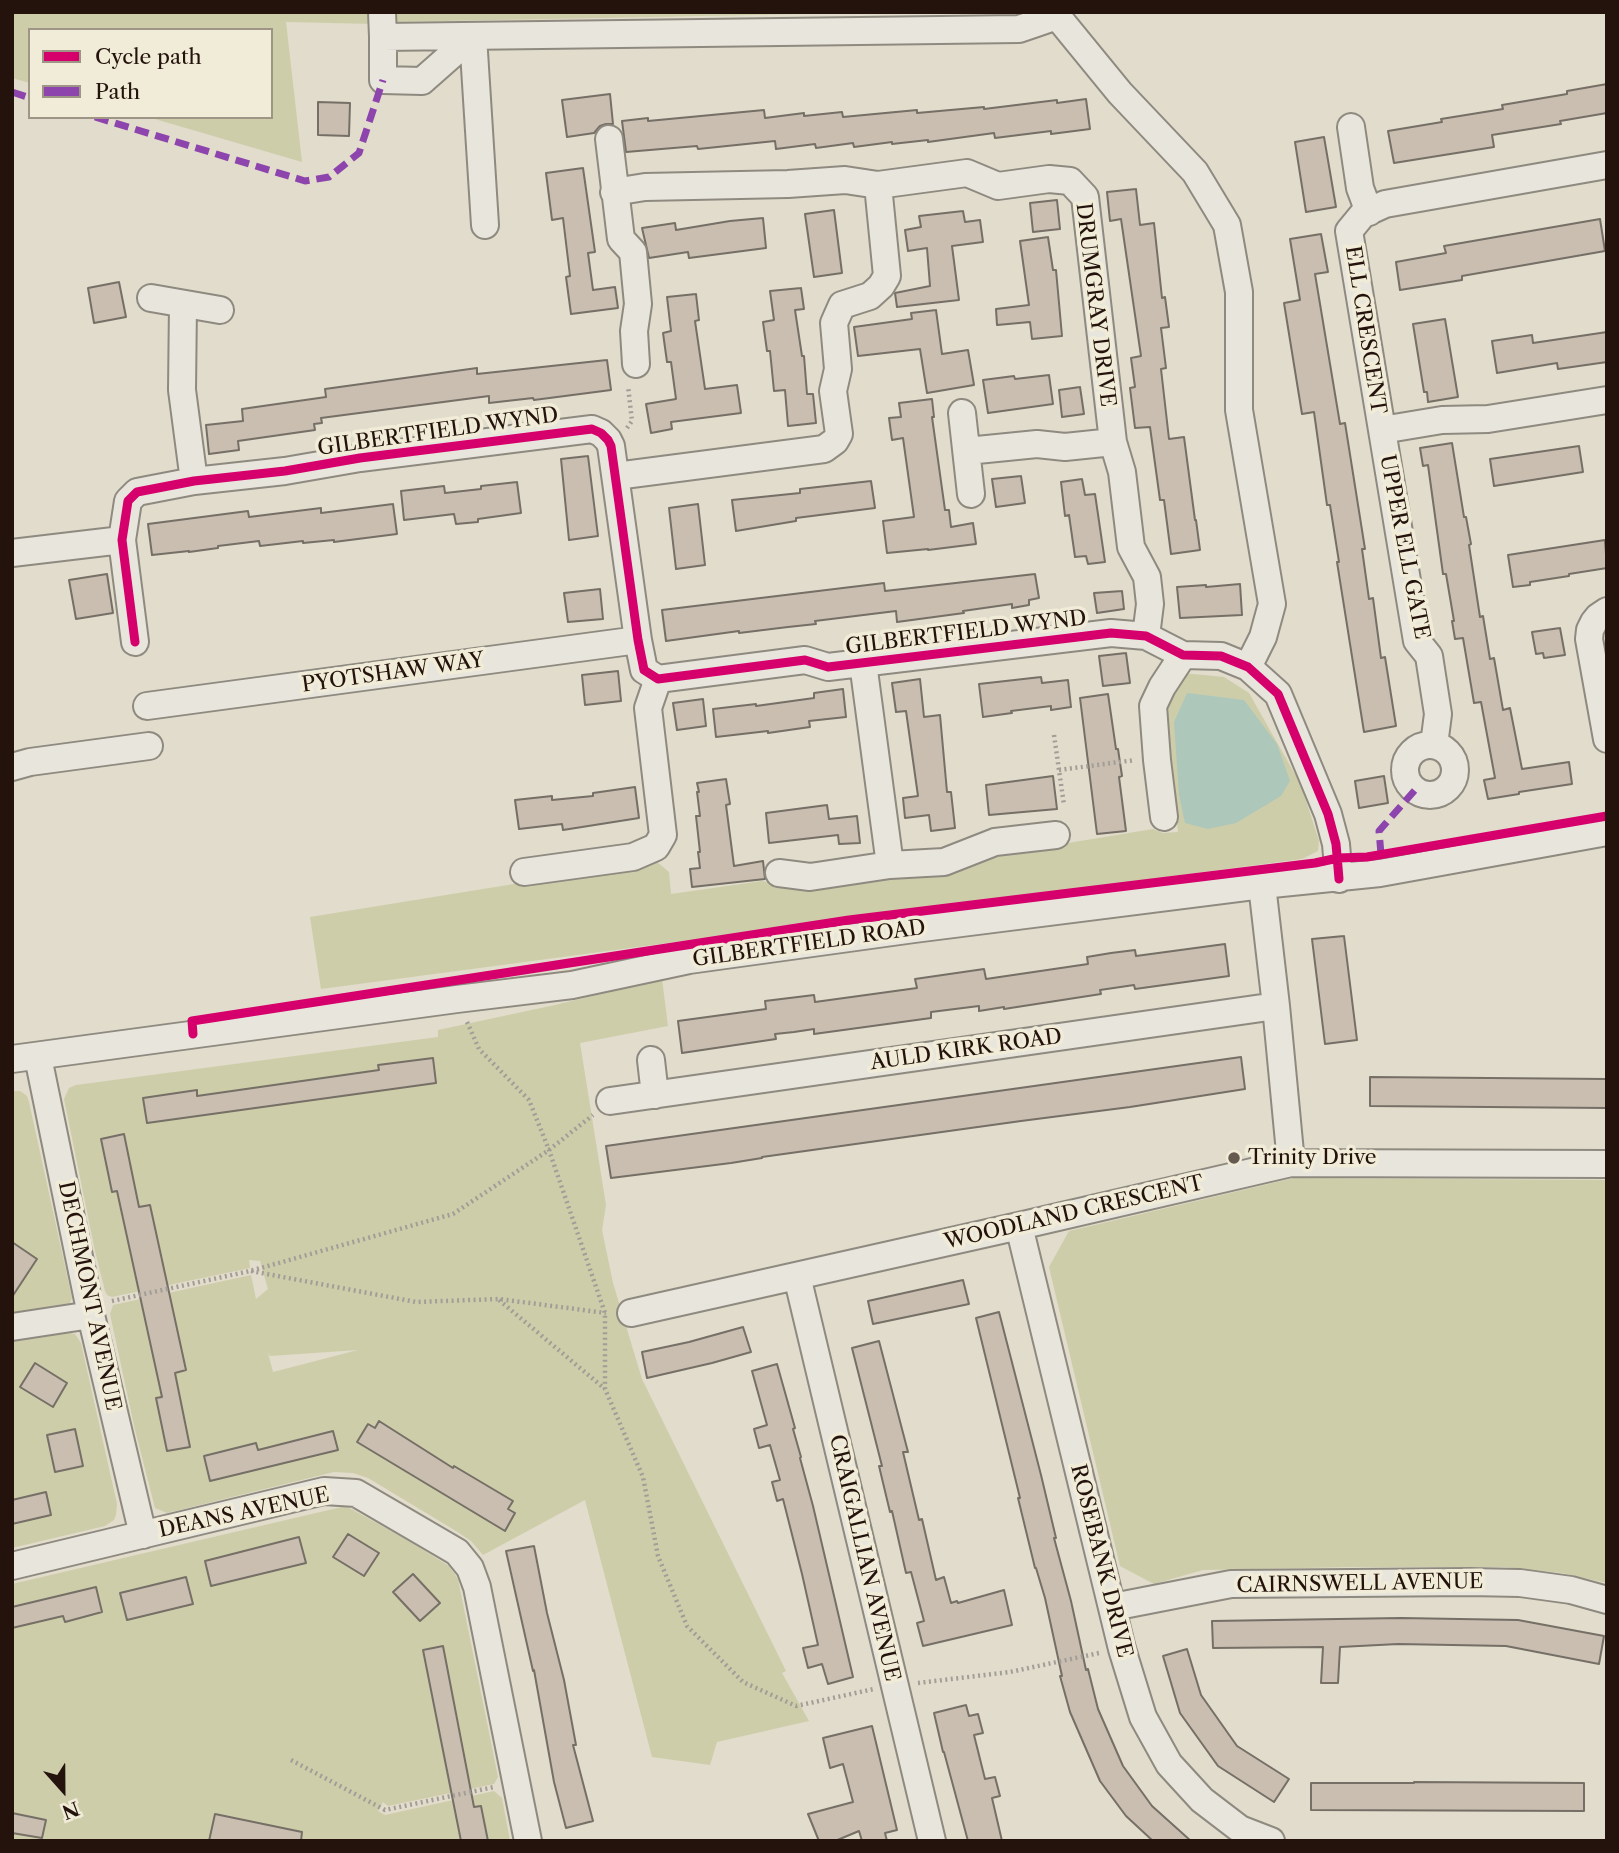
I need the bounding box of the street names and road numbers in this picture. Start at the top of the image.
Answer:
street label: DRUMGRAY DRIVE [1070,202,1120,408]
street label: ELL CRESCENT [1339,244,1391,416]
street label: GILBERTFIELD WYND [316,403,560,461]
street label: UPPER ELL GATE [1374,453,1434,641]
street label: GILBERTFIELD WYND [844,606,1088,660]
street label: PYOTSHAW WAY [300,648,486,698]
street label: GILBERTFIELD ROAD [691,915,927,973]
street label: AULD KIRK ROAD [869,1024,1063,1076]
street label: WOODLAND CRESCENT [942,1171,1206,1255]
street label: DECHMONT AVENUE [52,1179,126,1413]
street label: CRAIGALLIAN AVENUE [823,1432,905,1684]
street label: ROSEBANK DRIVE [1065,1462,1137,1660]
street label: DEANS AVENUE [156,1483,332,1543]
street label: CAIRNSWELL AVENUE [1236,1569,1484,1599]

